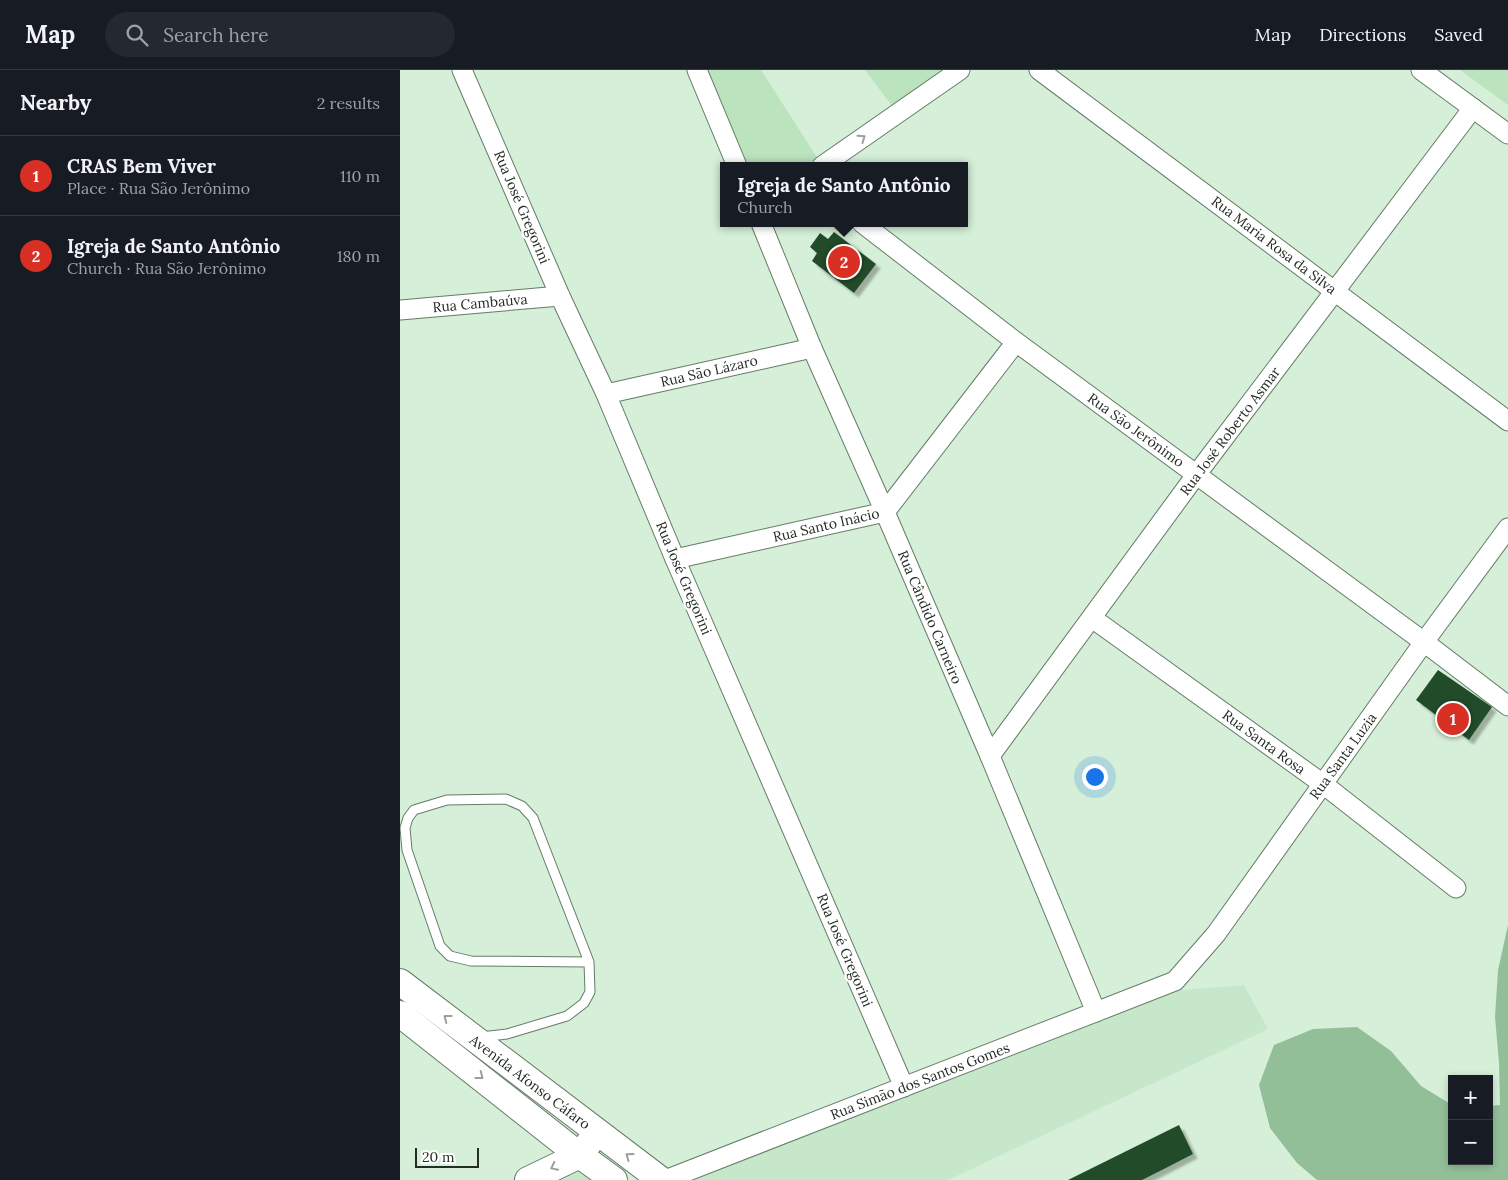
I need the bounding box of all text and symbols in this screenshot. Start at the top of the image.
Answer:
search box [105,12,455,57]
text: Map [25,19,75,50]
icon: search [123,21,151,49]
text: Search here [163,23,269,47]
text: Map [1255,23,1291,46]
text: Directions [1319,23,1406,46]
text: Saved [1434,23,1483,46]
text: Nearby [20,89,91,116]
text: 2 results [317,93,380,113]
one-way arrow [856,135,866,144]
street label: Rua José Gregorini [490,147,554,267]
text: CRAS Bem Viver [67,154,216,178]
popup [720,162,968,227]
text: 1 [33,166,39,186]
text: 110 m [340,166,380,186]
text: Igreja de Santo Antônio [737,173,951,197]
text: Place · Rua São Jerônimo [67,178,250,198]
street label: Rua Maria Rosa da Silva [1208,192,1340,298]
text: Church [737,197,793,217]
text: Igreja de Santo Antônio [67,234,280,258]
pin: 2 [828,243,860,281]
text: 2 [32,246,40,266]
text: 180 m [337,246,380,266]
text: Church · Rua São Jerônimo [67,258,266,278]
street label: Rua Cambaúva [432,290,528,316]
street label: Rua São Lázaro [659,351,759,391]
street label: Rua José Roberto Asmar [1176,363,1284,499]
street label: Rua São Jerônimo [1084,389,1188,471]
street label: Rua Santo Inácio [771,504,881,546]
street label: Rua José Gregorini [652,518,716,638]
street label: Rua Cândido Carneiro [894,547,966,687]
pin: 1 [1437,700,1469,738]
street label: Rua Santa Rosa [1219,706,1309,778]
street label: Rua Santa Luzia [1306,709,1380,803]
your location [1082,764,1108,790]
street label: Rua José Gregorini [813,890,877,1010]
one-way arrow [444,1016,453,1024]
street label: Avenida Afonso Cáfaro [465,1030,594,1133]
street label: Rua Simão dos Santos Gomes [828,1038,1012,1124]
one-way arrow [474,1071,483,1080]
map controls [1448,1075,1493,1165]
button: + [1448,1075,1493,1120]
button: − [1448,1120,1493,1165]
scale bar [415,1145,479,1168]
text: 20 m [422,1148,454,1166]
one-way arrow [626,1154,635,1162]
one-way arrow [550,1161,559,1172]

